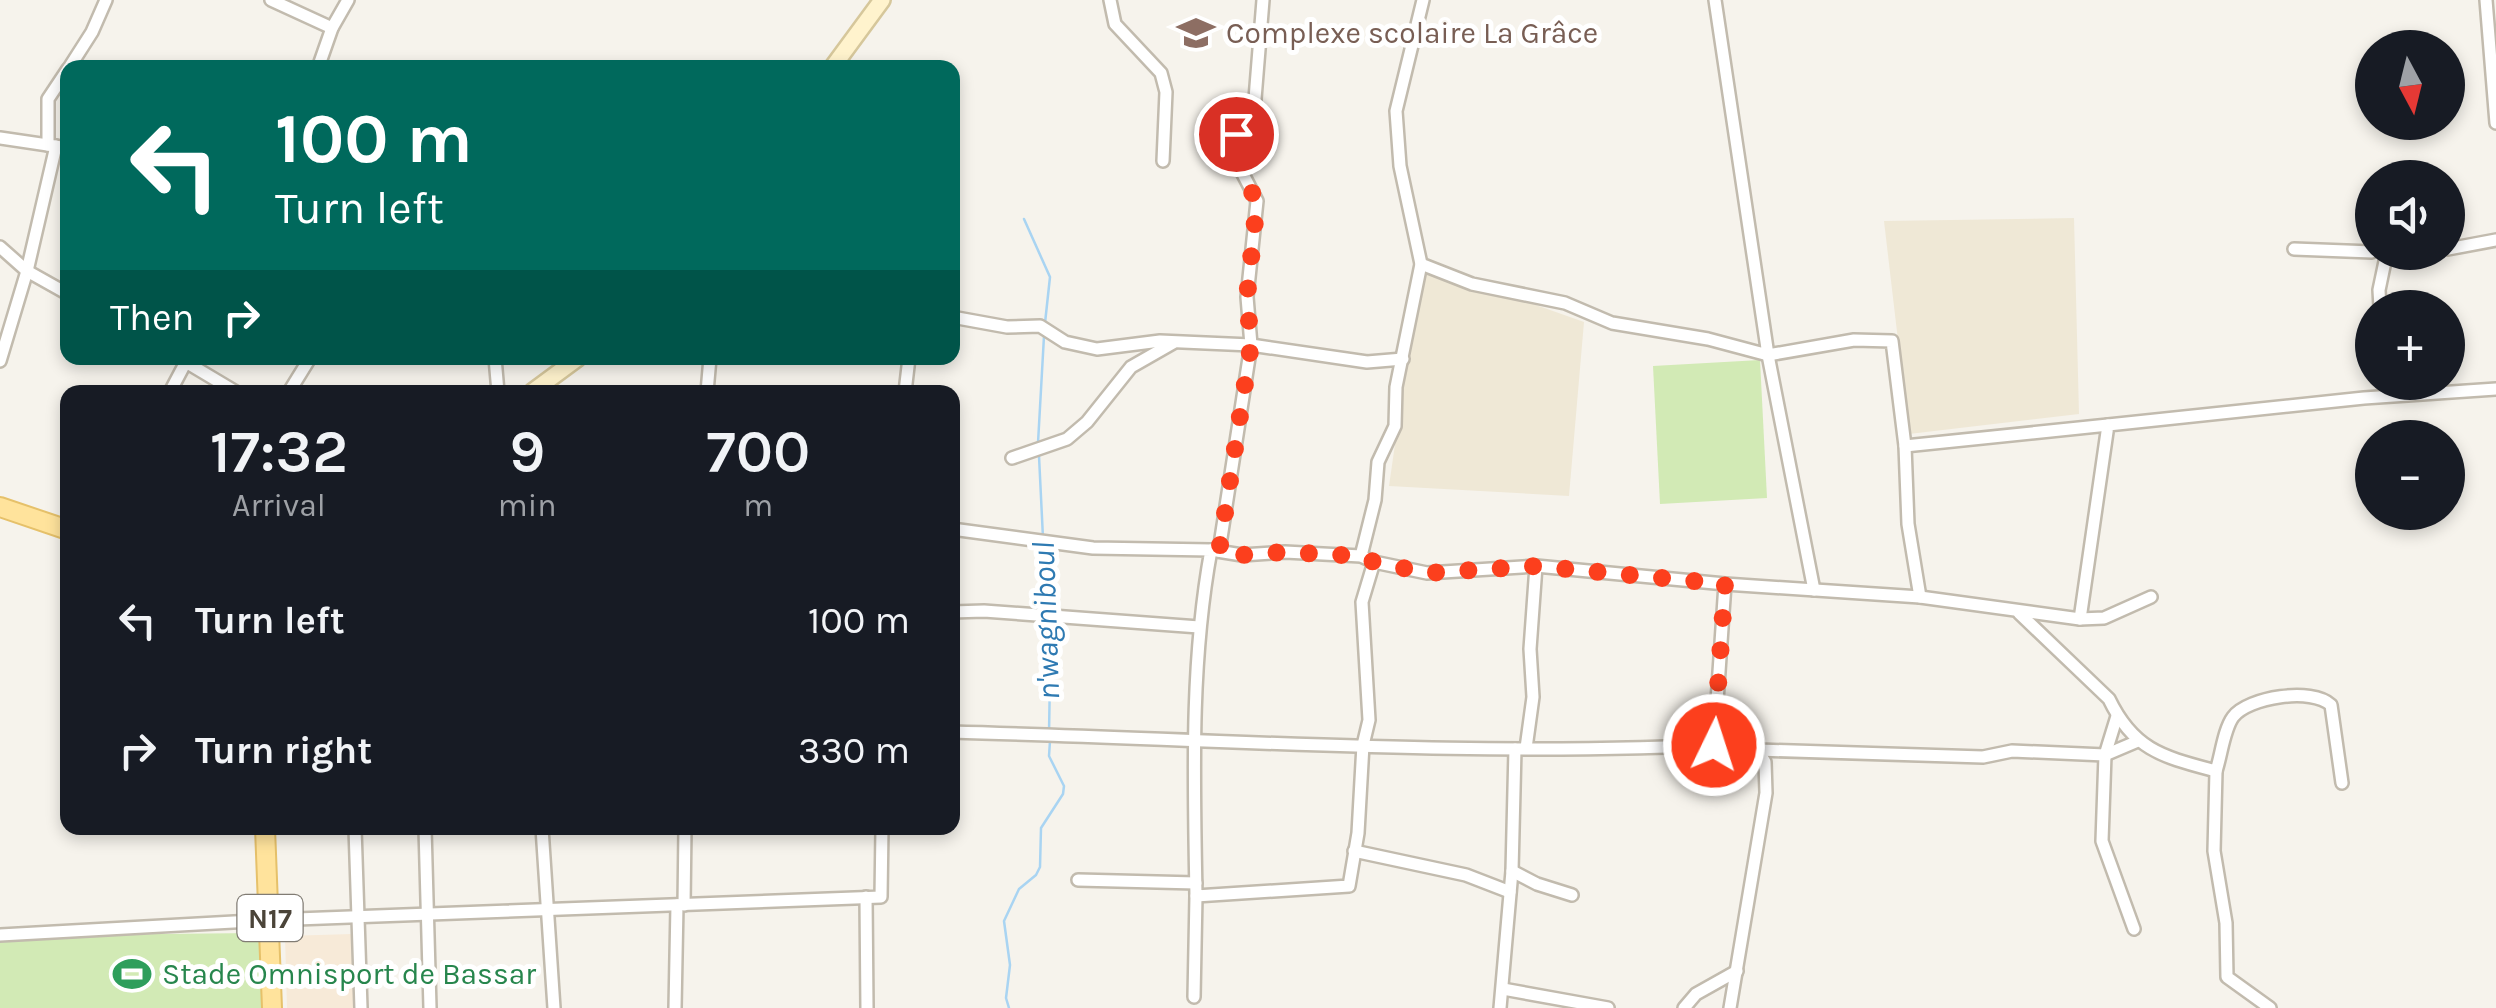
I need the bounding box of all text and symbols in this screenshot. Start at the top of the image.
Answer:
school or university icon: Complexe scolaire La Grâce [1175,12,1217,54]
place label: Complexe scolaire La Grâce [1226,15,1598,51]
north arrow [2355,30,2465,140]
map controls [2355,30,2465,530]
pin [1194,92,1279,177]
text: 100 m [275,98,473,180]
icon: left [110,100,240,230]
icon: arrive [1209,107,1264,162]
button: sound [2355,160,2465,270]
text: Turn left [275,182,444,234]
icon: right [214,290,269,345]
button: + [2355,290,2465,400]
text: Then [110,295,194,340]
text: 17:32 [210,417,348,487]
text: 9 [509,417,545,487]
text: 700 [706,417,810,487]
button: − [2355,420,2465,530]
text: Arrival [232,487,326,524]
text: min [498,487,557,524]
text: m [743,487,773,524]
water label: n'wagniboul [1025,541,1067,701]
icon: left [110,593,165,648]
text: Turn left [195,598,345,643]
text: 100 m [808,598,910,643]
position arrow [1662,693,1766,797]
icon: right [110,723,165,778]
text: Turn right [195,728,372,773]
text: 330 m [798,728,910,773]
road number: N17 [238,895,302,941]
sports icon: Stade Omnisport de Bassar [111,953,153,995]
place label: Stade Omnisport de Bassar [162,956,536,992]

